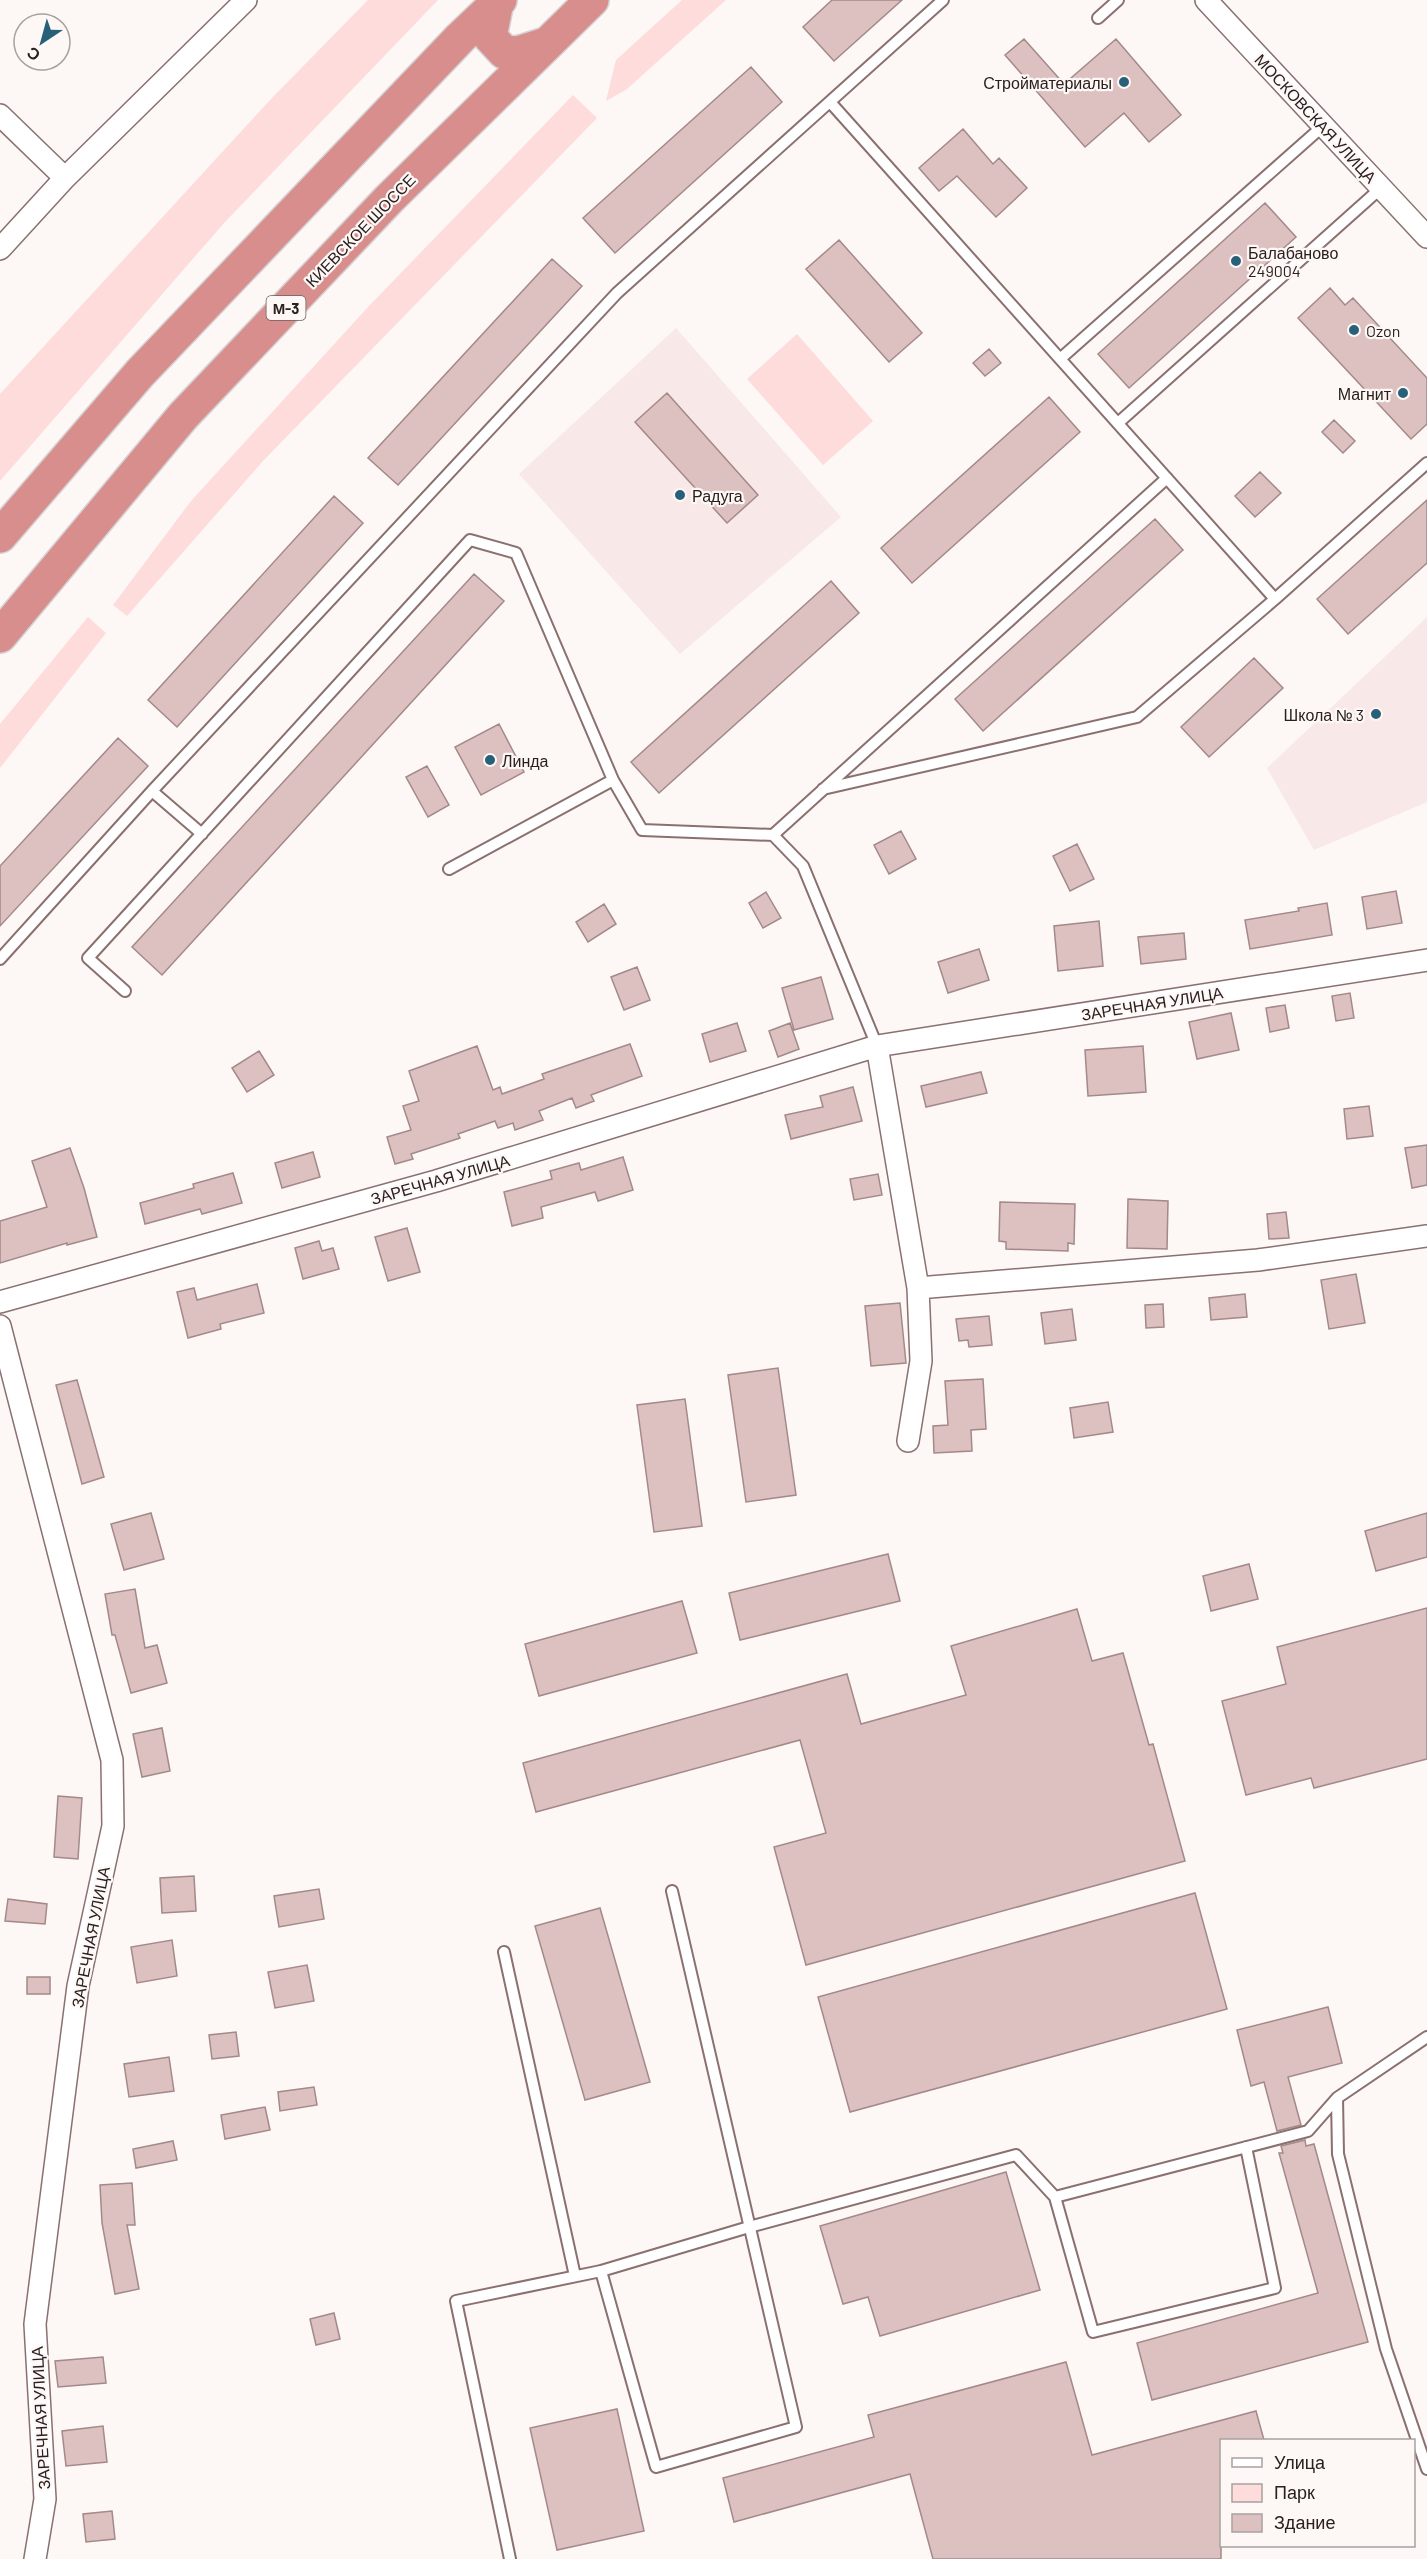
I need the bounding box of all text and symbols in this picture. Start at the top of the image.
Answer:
north arrow [12,12,72,72]
text: С [22,43,43,66]
street label: МОСКОВСКАЯ УЛИЦА [1251,50,1381,187]
place label: Стройматериалы [983,73,1112,92]
marker: Стройматериалы [1117,75,1131,89]
street label: КИЕВСКОЕ ШОССЕ [301,170,419,290]
place label: Балабаново 249004 [1248,243,1338,280]
marker: Балабаново 249004 [1229,254,1243,268]
road number: М-3 [266,296,306,320]
place label: Ozon [1366,321,1400,340]
marker: Ozon [1347,323,1361,337]
place label: Магнит [1338,384,1392,403]
marker: Магнит [1396,386,1410,400]
place label: Радуга [692,486,743,505]
marker: Радуга [673,488,687,502]
place label: Школа № 3 [1284,705,1364,724]
marker: Школа № 3 [1369,707,1383,721]
place label: Линда [502,751,549,770]
marker: Линда [483,753,497,767]
street label: ЗАРЕЧНАЯ УЛИЦА [1080,982,1225,1024]
street label: ЗАРЕЧНАЯ УЛИЦА [368,1150,512,1208]
street label: ЗАРЕЧНАЯ УЛИЦА [67,1864,113,2009]
street label: ЗАРЕЧНАЯ УЛИЦА [27,2346,53,2490]
legend [1220,2439,1415,2547]
text: Улица [1274,2451,1326,2473]
text: Парк [1274,2481,1315,2503]
text: Здание [1274,2511,1335,2533]

